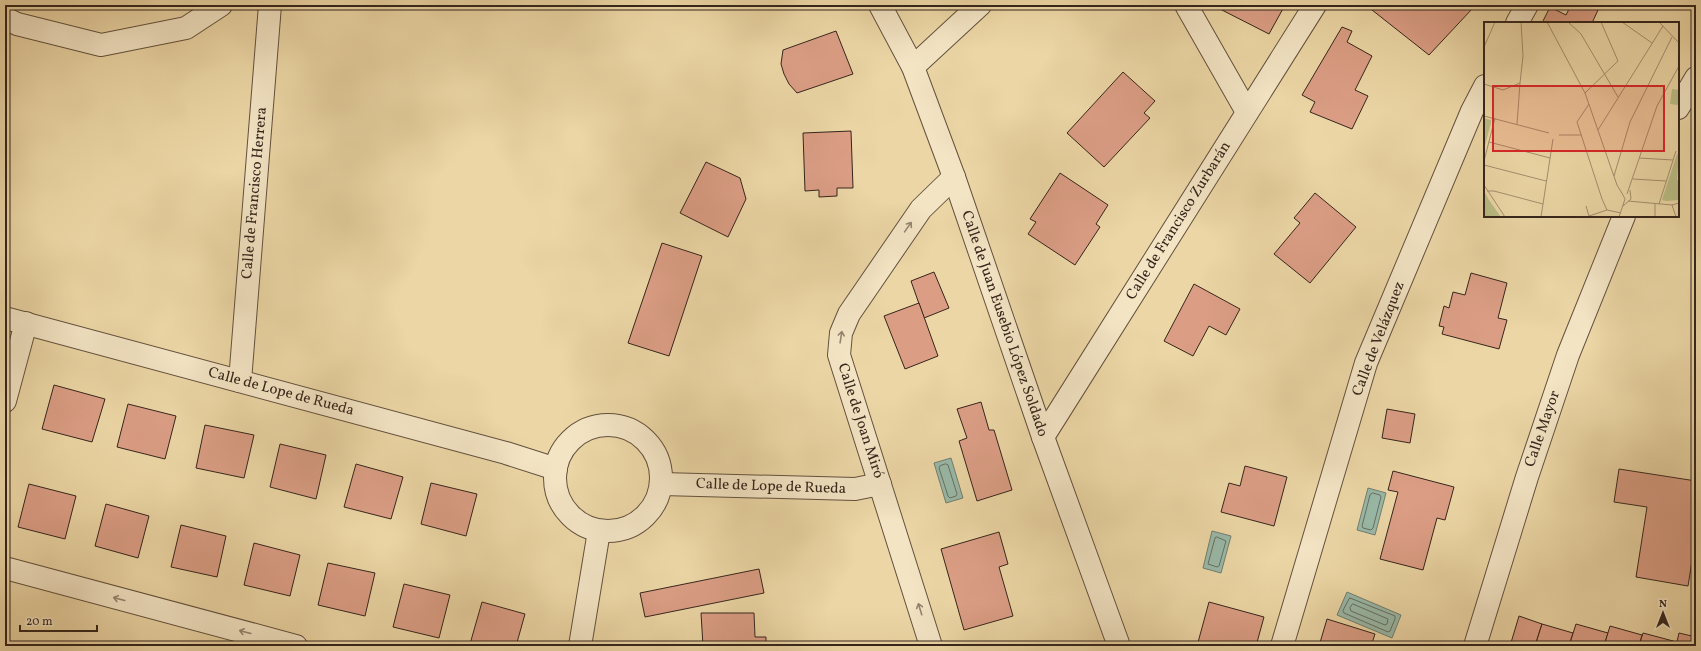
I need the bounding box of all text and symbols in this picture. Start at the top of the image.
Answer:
inset map [1484,22,1679,217]
street label: Calle de Francisco Herrera [237,106,273,280]
street label: Calle de Francisco Zurbarán [1121,138,1237,304]
street label: Calle de Juan Eusebio López Soldado [955,208,1053,440]
one-way arrow [904,222,912,233]
street label: Calle de Velázquez [1347,279,1411,399]
one-way arrow [838,331,846,344]
street label: Calle de Joan Miró [831,361,889,481]
street label: Calle de Lope de Rueda [206,362,356,422]
street label: Calle Mayor [1520,388,1566,470]
street label: Calle de Lope de Rueda [696,474,846,500]
north arrow [1643,593,1683,633]
one-way arrow [113,594,126,602]
text: N [1659,597,1667,612]
one-way arrow [916,602,923,615]
scale bar [20,607,97,633]
text: 20 m [26,614,53,630]
one-way arrow [239,628,252,635]

